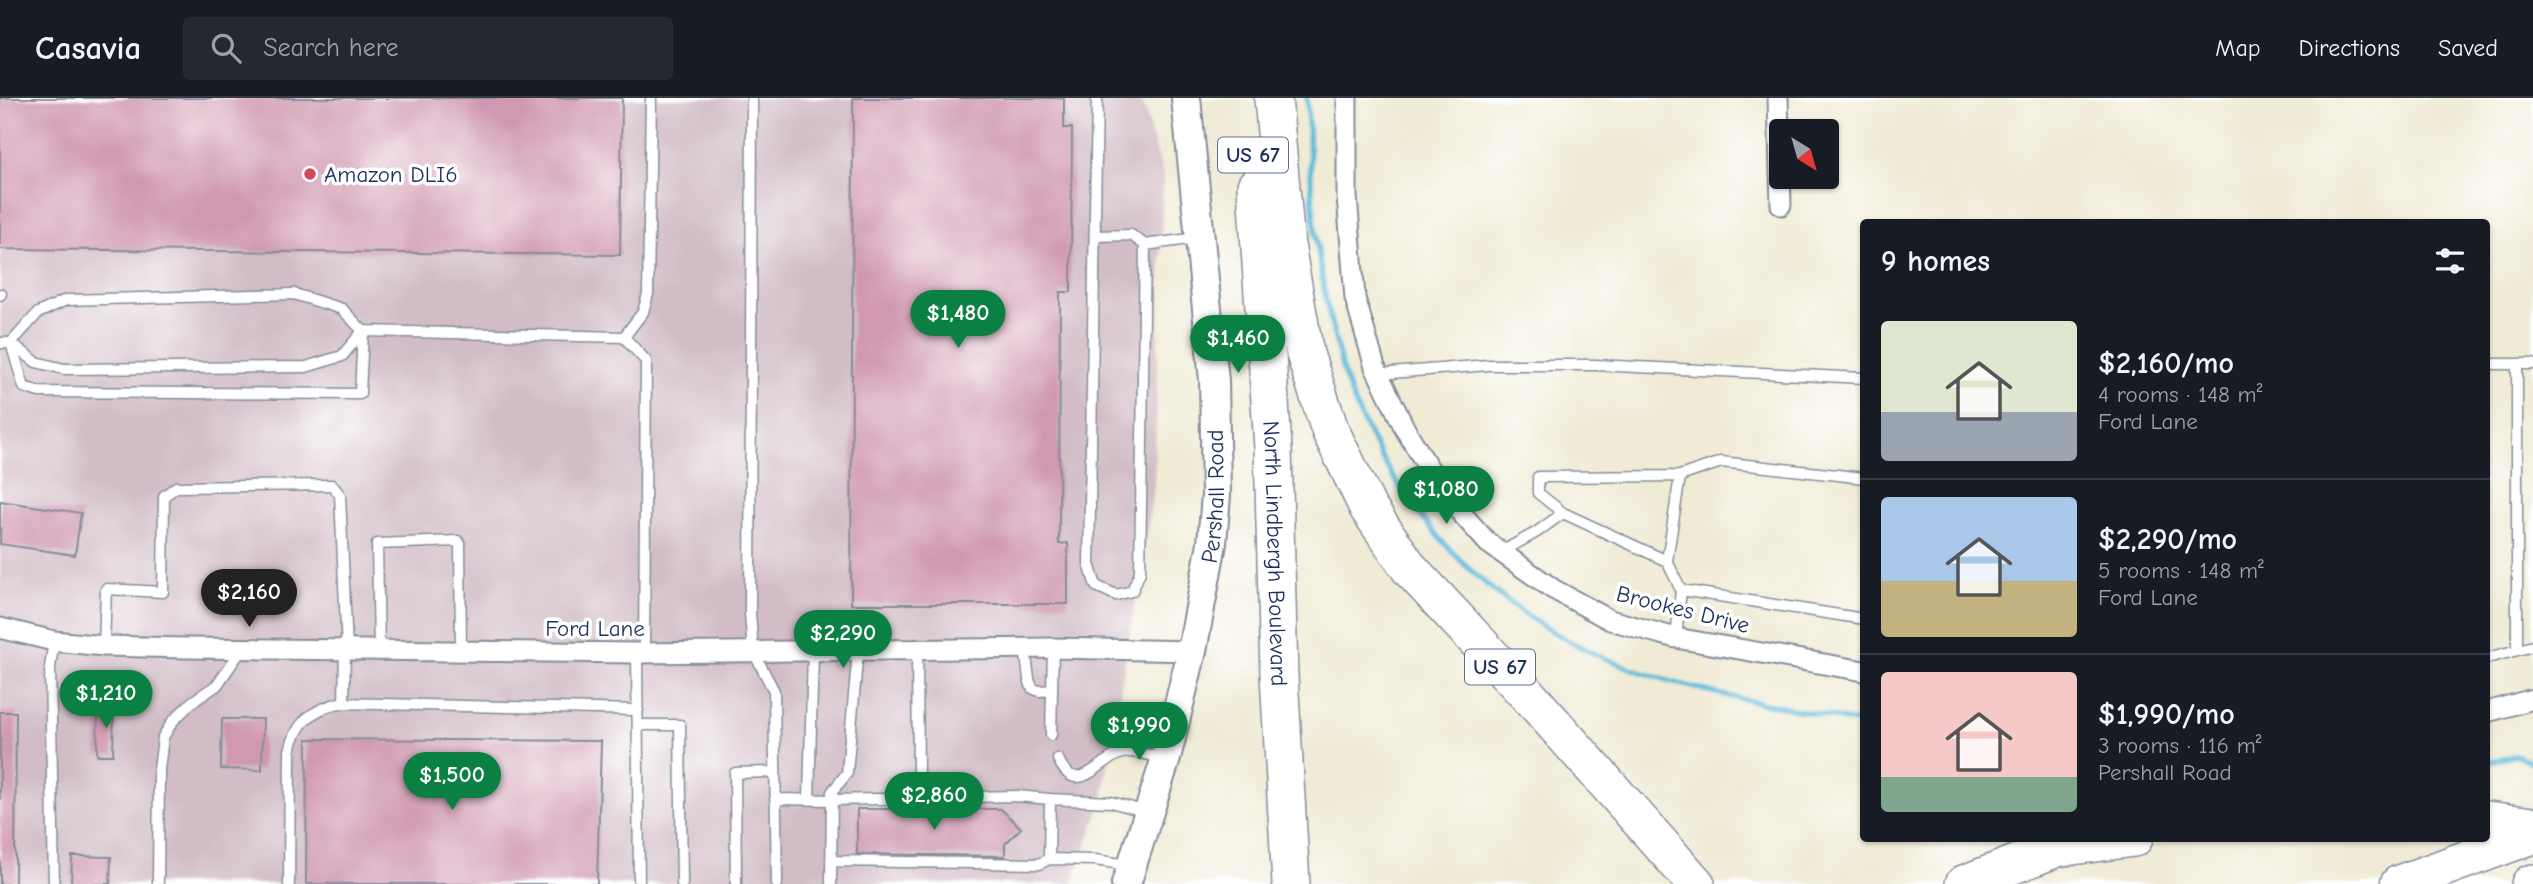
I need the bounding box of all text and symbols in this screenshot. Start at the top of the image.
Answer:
search box [183,17,673,80]
text: Casavia [35,29,141,67]
icon: search [207,29,245,67]
text: Search here [263,33,399,63]
text: Map [2215,34,2261,62]
text: Directions [2299,34,2400,62]
text: Saved [2438,34,2498,62]
north arrow [1769,119,1839,189]
map controls [1769,119,1839,189]
road number: US 67 [1218,138,1288,172]
place label: Amazon DLI6 [324,161,458,188]
marker: Amazon DLI6 [302,166,318,182]
icon: filters [2431,242,2469,280]
text: 9 homes [1881,244,1990,279]
pin: $1,480 [901,290,1015,350]
text: $1,480 [927,299,990,326]
pin: $1,460 [1181,316,1295,375]
text: $1,460 [1206,324,1270,351]
text: $2,160/mo [2098,346,2234,381]
icon: home [1937,349,2021,433]
text: 4 rooms · 148 m² [2098,381,2262,408]
text: Ford Lane [2098,408,2198,435]
street label: North Lindbergh Boulevard [1257,420,1293,687]
street label: Pershall Road [1196,429,1230,565]
pin: $1,080 [1389,466,1503,526]
text: $1,080 [1413,475,1479,502]
text: $2,290/mo [2098,522,2237,557]
icon: home [1937,525,2021,609]
text: 5 rooms · 148 m² [2098,557,2264,584]
pin: $2,160 [192,570,306,629]
text: $2,160 [217,578,281,605]
street label: Brookes Drive [1614,580,1752,639]
text: Ford Lane [2098,584,2198,611]
pin: $2,290 [786,610,900,670]
street label: Ford Lane [545,615,645,642]
text: $2,290 [810,619,876,646]
road number: US 67 [1465,650,1535,684]
pin: $1,210 [49,670,163,730]
text: $1,210 [76,679,136,706]
text: $1,990/mo [2098,697,2235,732]
icon: home [1937,700,2021,784]
pin: $1,990 [1082,702,1196,762]
text: $1,990 [1107,711,1171,738]
text: 3 rooms · 116 m² [2098,732,2262,759]
pin: $1,500 [395,752,509,812]
text: Pershall Road [2098,759,2232,786]
text: $1,500 [419,761,485,788]
pin: $2,860 [877,772,991,832]
text: $2,860 [901,781,967,808]

